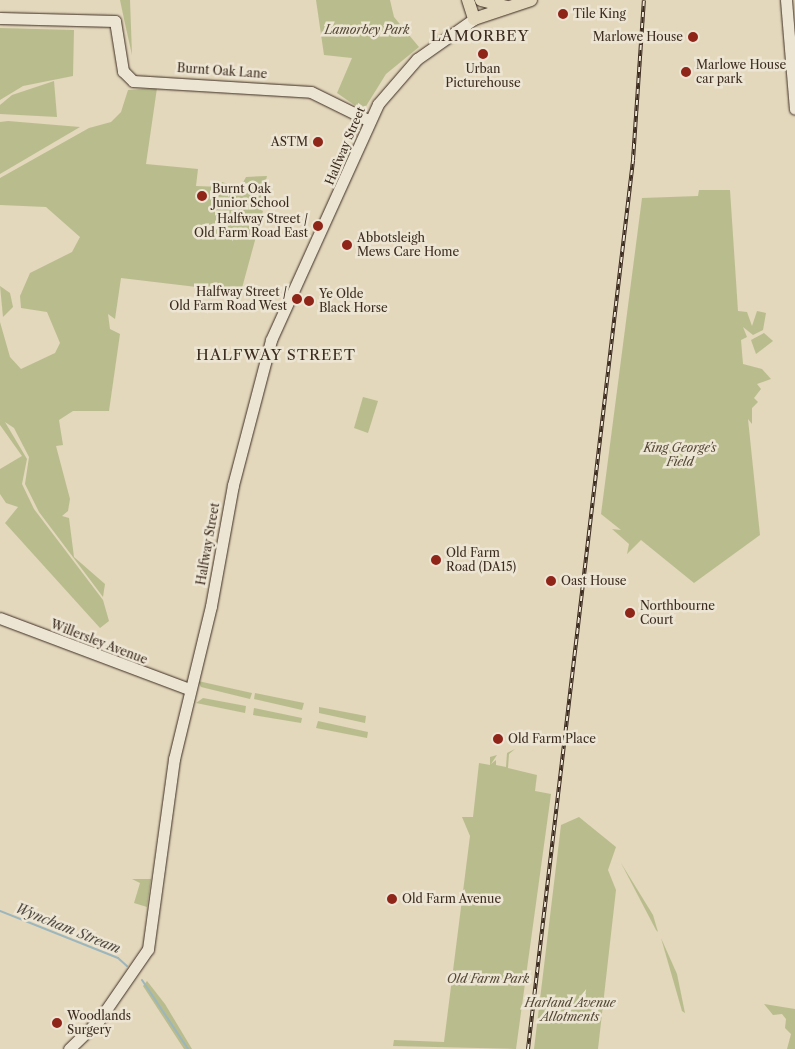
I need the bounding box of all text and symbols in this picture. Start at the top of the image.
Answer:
place label: Tile King [573,7,626,21]
marker: Tile King [557,8,569,20]
park label: Lamorbey Park [324,23,410,37]
district label: LAMORBEY [430,27,530,45]
place label: Marlowe House [593,30,683,44]
marker: Marlowe House [687,31,699,43]
marker: Urban Picturehouse [477,48,489,60]
place label: Marlowe House car park [696,58,786,86]
street label: Burnt Oak Lane [176,61,268,81]
place label: Urban Picturehouse [445,62,521,90]
marker: Marlowe House car park [680,66,692,78]
street label: Halfway Street [322,105,368,187]
place label: ASTM [271,135,308,149]
marker: ASTM [312,136,324,148]
place label: Burnt Oak Junior School [212,182,290,210]
marker: Burnt Oak Junior School [196,190,208,202]
place label: Halfway Street / Old Farm Road East [194,212,308,240]
marker: Halfway Street / Old Farm Road East [312,220,324,232]
place label: Abbotsleigh Mews Care Home [357,231,459,259]
marker: Abbotsleigh Mews Care Home [341,239,353,251]
place label: Halfway Street / Old Farm Road West [169,285,287,313]
place label: Ye Olde Black Horse [319,287,388,315]
marker: Halfway Street / Old Farm Road West [291,293,303,305]
marker: Ye Olde Black Horse [303,295,315,307]
district label: HALFWAY STREET [194,346,358,364]
park label: King George's Field [643,441,717,469]
street label: Halfway Street [194,501,222,587]
place label: Old Farm Road (DA15) [446,546,516,574]
marker: Old Farm Road (DA15) [430,554,442,566]
place label: Oast House [561,574,627,588]
marker: Oast House [545,575,557,587]
place label: Northbourne Court [640,599,715,627]
marker: Northbourne Court [624,607,636,619]
street label: Willersley Avenue [48,617,150,667]
place label: Old Farm Place [508,732,596,746]
marker: Old Farm Place [492,733,504,745]
place label: Old Farm Avenue [402,892,502,906]
marker: Old Farm Avenue [386,893,398,905]
water label: Wyncham Stream [13,899,123,957]
park label: Old Farm Park [447,972,529,986]
park label: Harland Avenue Allotments [525,996,615,1024]
place label: Woodlands Surgery [67,1009,131,1037]
marker: Woodlands Surgery [51,1017,63,1029]

